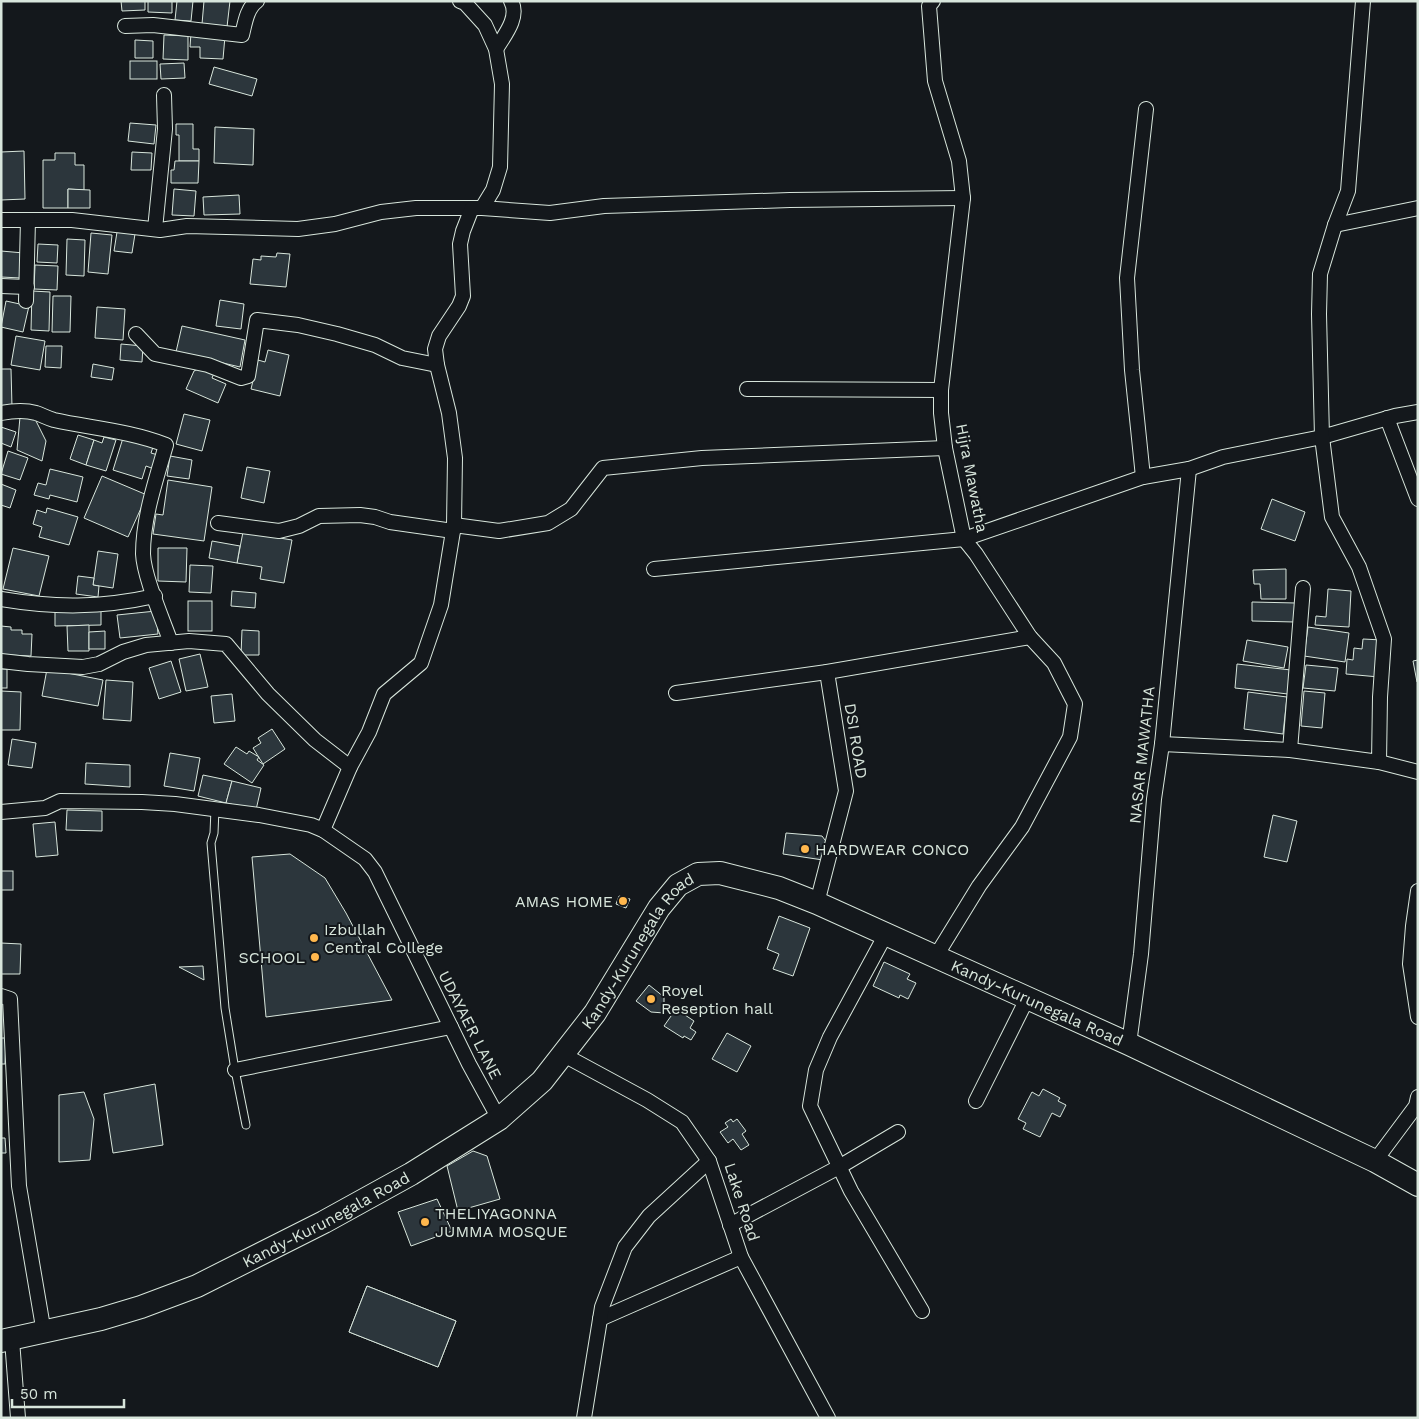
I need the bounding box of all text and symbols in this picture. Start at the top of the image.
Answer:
street label: Hijra Mawatha [952,422,992,534]
street label: NASAR MAWATHA [1125,685,1159,825]
street label: DSI ROAD [841,702,871,780]
place label: HARDWEAR CONCO [815,840,969,859]
marker: HARDWEAR CONCO [799,843,811,855]
street label: Kandy-Kurunegala Road [577,869,697,1032]
place label: AMAS HOME [515,892,613,911]
marker: AMAS HOME [617,895,629,907]
place label: Izbullah Central College [324,920,443,957]
marker: Izbullah Central College [308,932,320,944]
place label: SCHOOL [239,948,305,967]
marker: SCHOOL [309,951,321,963]
street label: Kandy-Kurunegala Road [948,955,1126,1050]
street label: UDAYAER LANE [435,968,505,1082]
place label: Royel Reseption hall [661,981,773,1018]
marker: Royel Reseption hall [645,993,657,1005]
street label: Lake Road [720,1160,764,1244]
street label: Kandy-Kurunegala Road [239,1167,413,1271]
place label: THELIYAGONNA JUMMA MOSQUE [435,1204,567,1241]
marker: THELIYAGONNA JUMMA MOSQUE [419,1216,431,1228]
scale bar [12,1376,125,1408]
text: 50 m [20,1385,57,1403]

